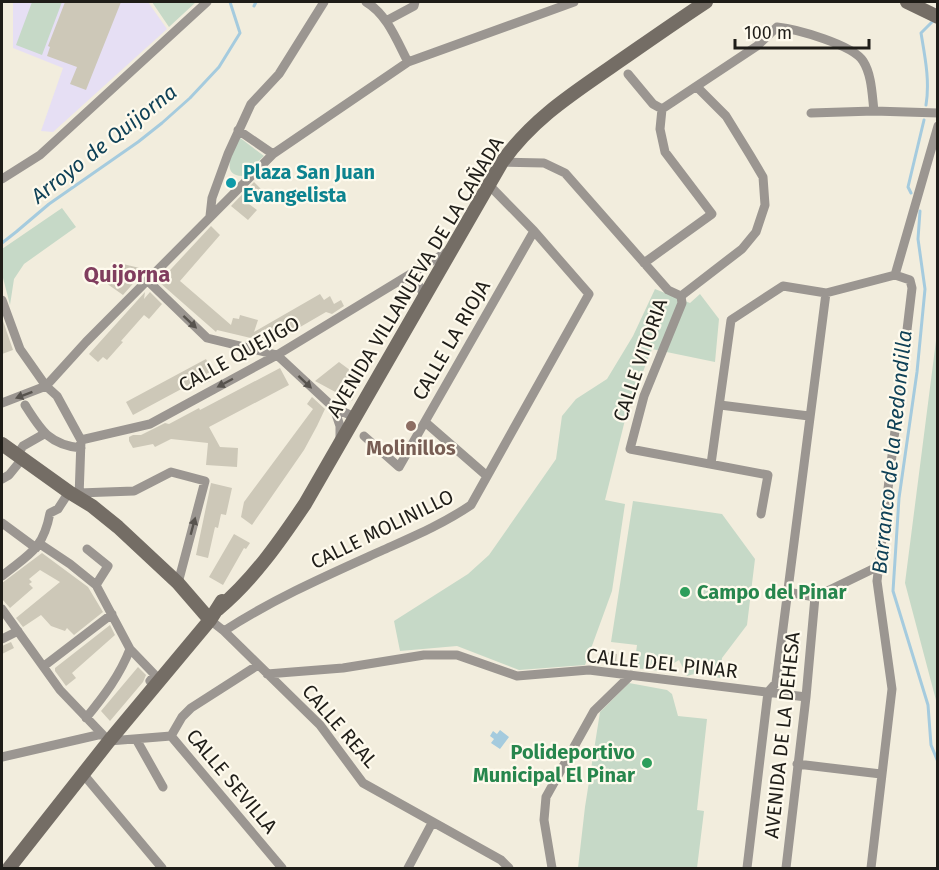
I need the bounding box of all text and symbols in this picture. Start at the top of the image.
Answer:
scale bar [735,12,868,50]
text: 100 m [744,22,792,44]
water label: Arroyo de Quijorna [25,79,182,210]
street label: AVENIDA VILLANUEVA DE LA CAÑADA [322,132,509,422]
place label: Plaza San Juan Evangelista [243,160,375,207]
marker: Plaza San Juan Evangelista [224,176,238,190]
district label: Quijorna [84,261,170,288]
street label: CALLE LA RIOJA [407,275,495,404]
street label: CALLE VITORIA [608,295,672,425]
street label: CALLE QUEJIGO [174,311,304,397]
one-way arrow [182,315,197,329]
water label: Barranco de la Redondilla [866,329,918,575]
one-way arrow [298,374,312,388]
one-way arrow [217,378,234,388]
one-way arrow [15,390,33,400]
marker: Molinillos [404,419,418,433]
place label: Molinillos [366,436,456,460]
street label: CALLE MOLINILLO [307,484,457,574]
one-way arrow [189,517,198,535]
place label: Campo del Pinar [697,580,847,604]
marker: Campo del Pinar [678,585,692,599]
street label: AVENIDA DE LA DEHESA [759,630,805,839]
street label: CALLE DEL PINAR [585,643,739,683]
street label: CALLE REAL [297,679,383,773]
street label: CALLE SEVILLA [181,724,283,838]
place label: Polideportivo Municipal El Pinar [473,740,636,787]
marker: Polideportivo Municipal El Pinar [640,756,654,770]

